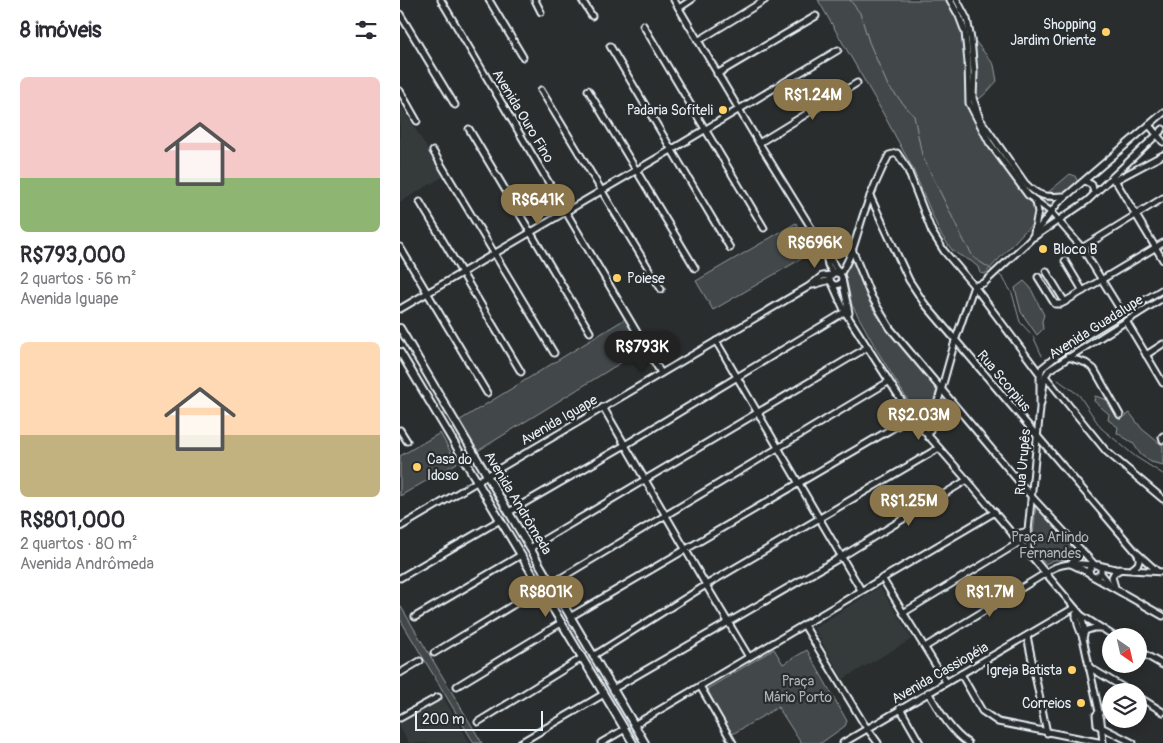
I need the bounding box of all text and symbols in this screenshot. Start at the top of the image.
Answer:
icon: filters [352,16,380,44]
place label: Shopping Jardim Oriente [1010,16,1096,49]
text: 8 imóveis [20,17,101,44]
marker: Shopping Jardim Oriente [1100,26,1112,38]
street label: Avenida Ouro Fino [488,66,558,166]
pin: R$1.24M [767,78,859,121]
text: R$1.24M [784,85,842,105]
place label: Padaria Sofiteli [627,102,714,119]
marker: Padaria Sofiteli [717,104,729,116]
icon: home [155,109,245,199]
pin: R$641K [497,184,579,226]
text: R$641K [512,190,564,210]
pin: R$696K [774,226,856,269]
text: R$696K [788,233,842,253]
place label: Bloco B [1053,241,1097,258]
text: R$793,000 [20,242,126,269]
marker: Bloco B [1037,243,1049,255]
text: 2 quartos · 56 m² [20,269,137,289]
place label: Poiese [627,270,665,287]
marker: Poiese [611,272,623,284]
text: Avenida Iguape [20,289,118,309]
street label: Avenida Guadalupe [1046,291,1146,363]
pin: R$793K [601,330,683,373]
text: R$793K [615,337,669,357]
street label: Rua Scorpius [973,347,1035,416]
icon: home [155,374,245,464]
street label: Avenida Iguape [517,391,601,449]
pin: R$2.03M [873,398,965,441]
text: R$2.03M [888,405,950,425]
street label: Rua Urupês [1012,427,1034,496]
street label: Avenida Andrômeda [481,448,555,558]
place label: Casa do Idoso [427,451,473,484]
marker: Casa do Idoso [411,461,423,473]
pin: R$1.25M [863,484,955,527]
text: R$1.25M [881,491,937,511]
text: R$801,000 [20,507,125,534]
park label: Praça Arlindo Fernandes [1011,529,1089,562]
text: 2 quartos · 80 m² [20,534,138,554]
text: Avenida Andrômeda [20,554,154,574]
pin: R$801K [505,576,587,618]
pin: R$1.7M [949,576,1031,618]
text: R$801K [520,582,572,602]
text: R$1.7M [966,582,1014,602]
north arrow [1102,628,1148,672]
map controls [1102,628,1147,728]
street label: Avenida Cassiopéia [889,638,991,708]
place label: Igreja Batista [986,662,1062,679]
marker: Igreja Batista [1066,664,1078,676]
park label: Praça Mário Porto [764,673,833,706]
button: layers [1102,683,1147,728]
place label: Correios [1022,695,1072,712]
marker: Correios [1075,697,1087,709]
scale bar [415,708,542,731]
text: 200 m [422,711,464,728]

